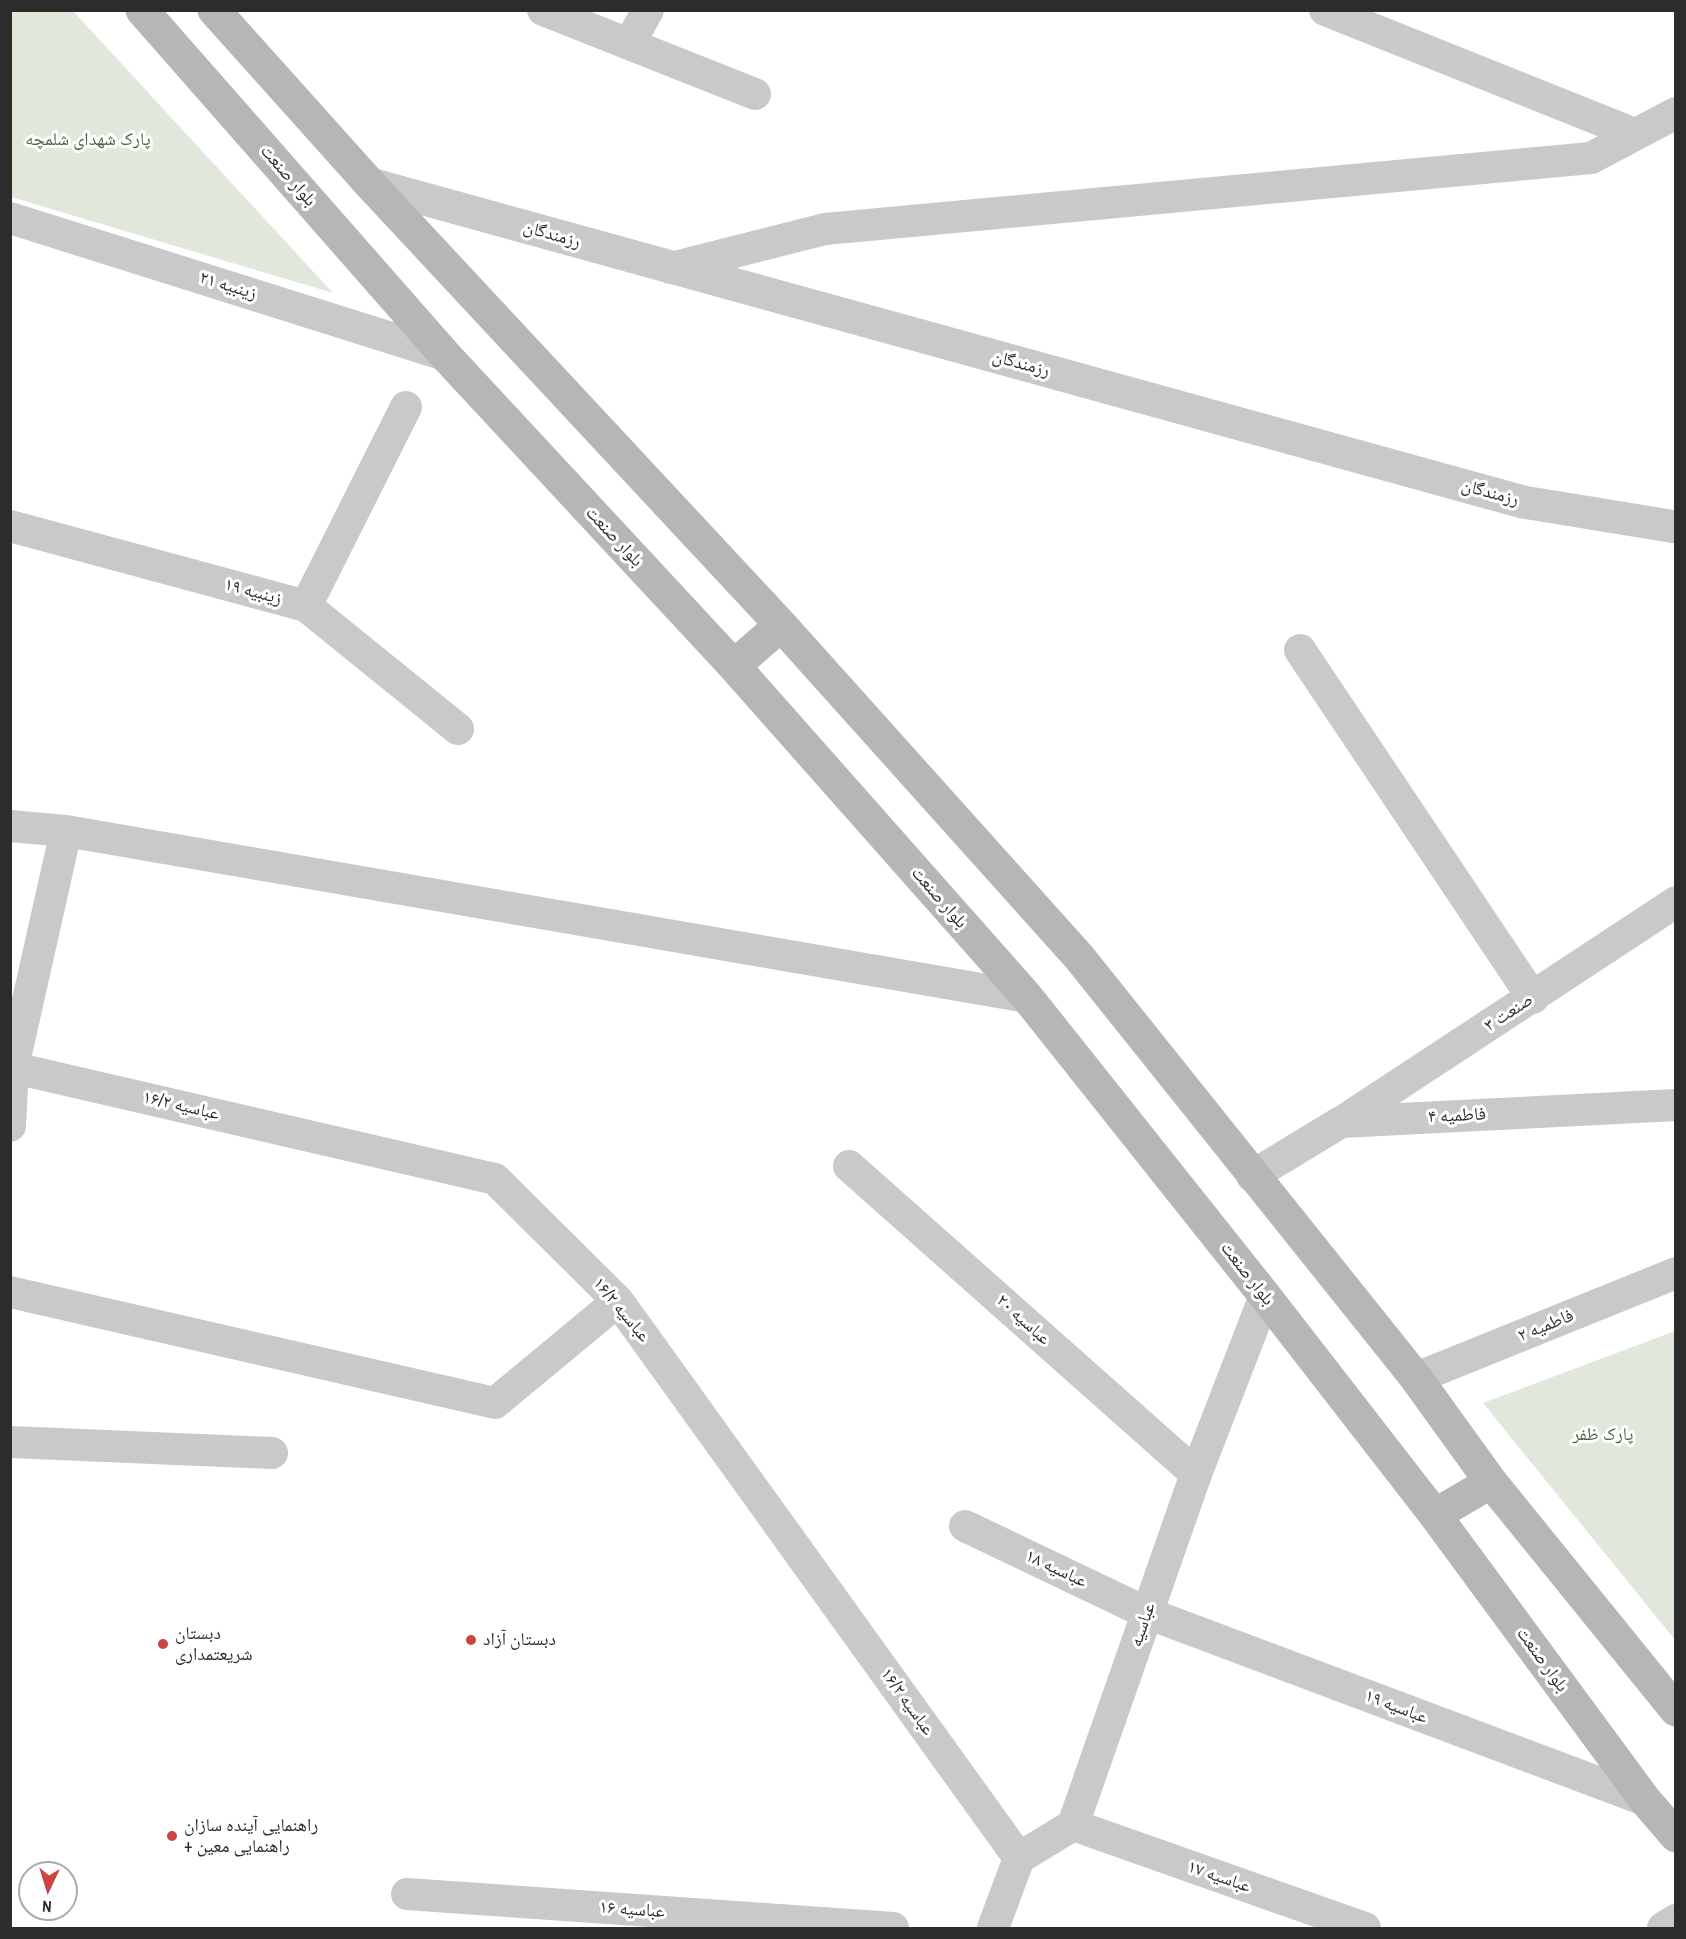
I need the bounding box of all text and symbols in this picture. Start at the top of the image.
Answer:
park label: پارک شهدای شلمچه [25,129,151,151]
street label: بلوار صنعت [255,141,321,211]
street label: رزمندگان [521,217,583,253]
street label: زینبیه ۲۱ [197,267,259,305]
street label: رزمندگان [990,346,1052,382]
street label: رزمندگان [1459,475,1521,511]
street label: بلوار صنعت [581,502,647,572]
street label: زینبیه ۱۹ [222,574,284,610]
street label: بلوار صنعت [906,863,972,933]
street label: صنعت ۳ [1481,989,1537,1037]
street label: عباسیه ۱۶/۲ [141,1087,221,1125]
street label: فاطمیه ۴ [1427,1104,1487,1128]
street label: بلوار صنعت [1216,1238,1278,1310]
street label: عباسیه ۱۶/۲ [588,1273,654,1347]
street label: عباسیه ۲۰ [991,1290,1055,1350]
street label: فاطمیه ۲ [1515,1305,1577,1347]
park label: پارک ظفر [1573,1424,1633,1446]
street label: عباسیه ۱۸ [1022,1545,1090,1593]
street label: عباسیه [1125,1600,1161,1650]
place label: دبستان شریعتمداری [175,1623,253,1666]
street label: بلوار صنعت [1511,1623,1573,1697]
place label: دبستان آزاد [483,1629,556,1651]
marker: دبستان آزاد [464,1633,478,1647]
marker: دبستان شریعتمداری [156,1637,170,1651]
street label: عباسیه ۱۶/۲ [875,1664,939,1740]
street label: عباسیه ۱۹ [1361,1685,1431,1729]
place label: راهنمایی آینده سازان + راهنمایی معین [184,1815,318,1858]
marker: راهنمایی آینده سازان + راهنمایی معین [165,1829,179,1843]
street label: عباسیه ۱۷ [1184,1856,1254,1898]
north arrow [18,1861,78,1921]
text: N [41,1896,52,1918]
street label: عباسیه ۱۶ [599,1897,665,1923]

